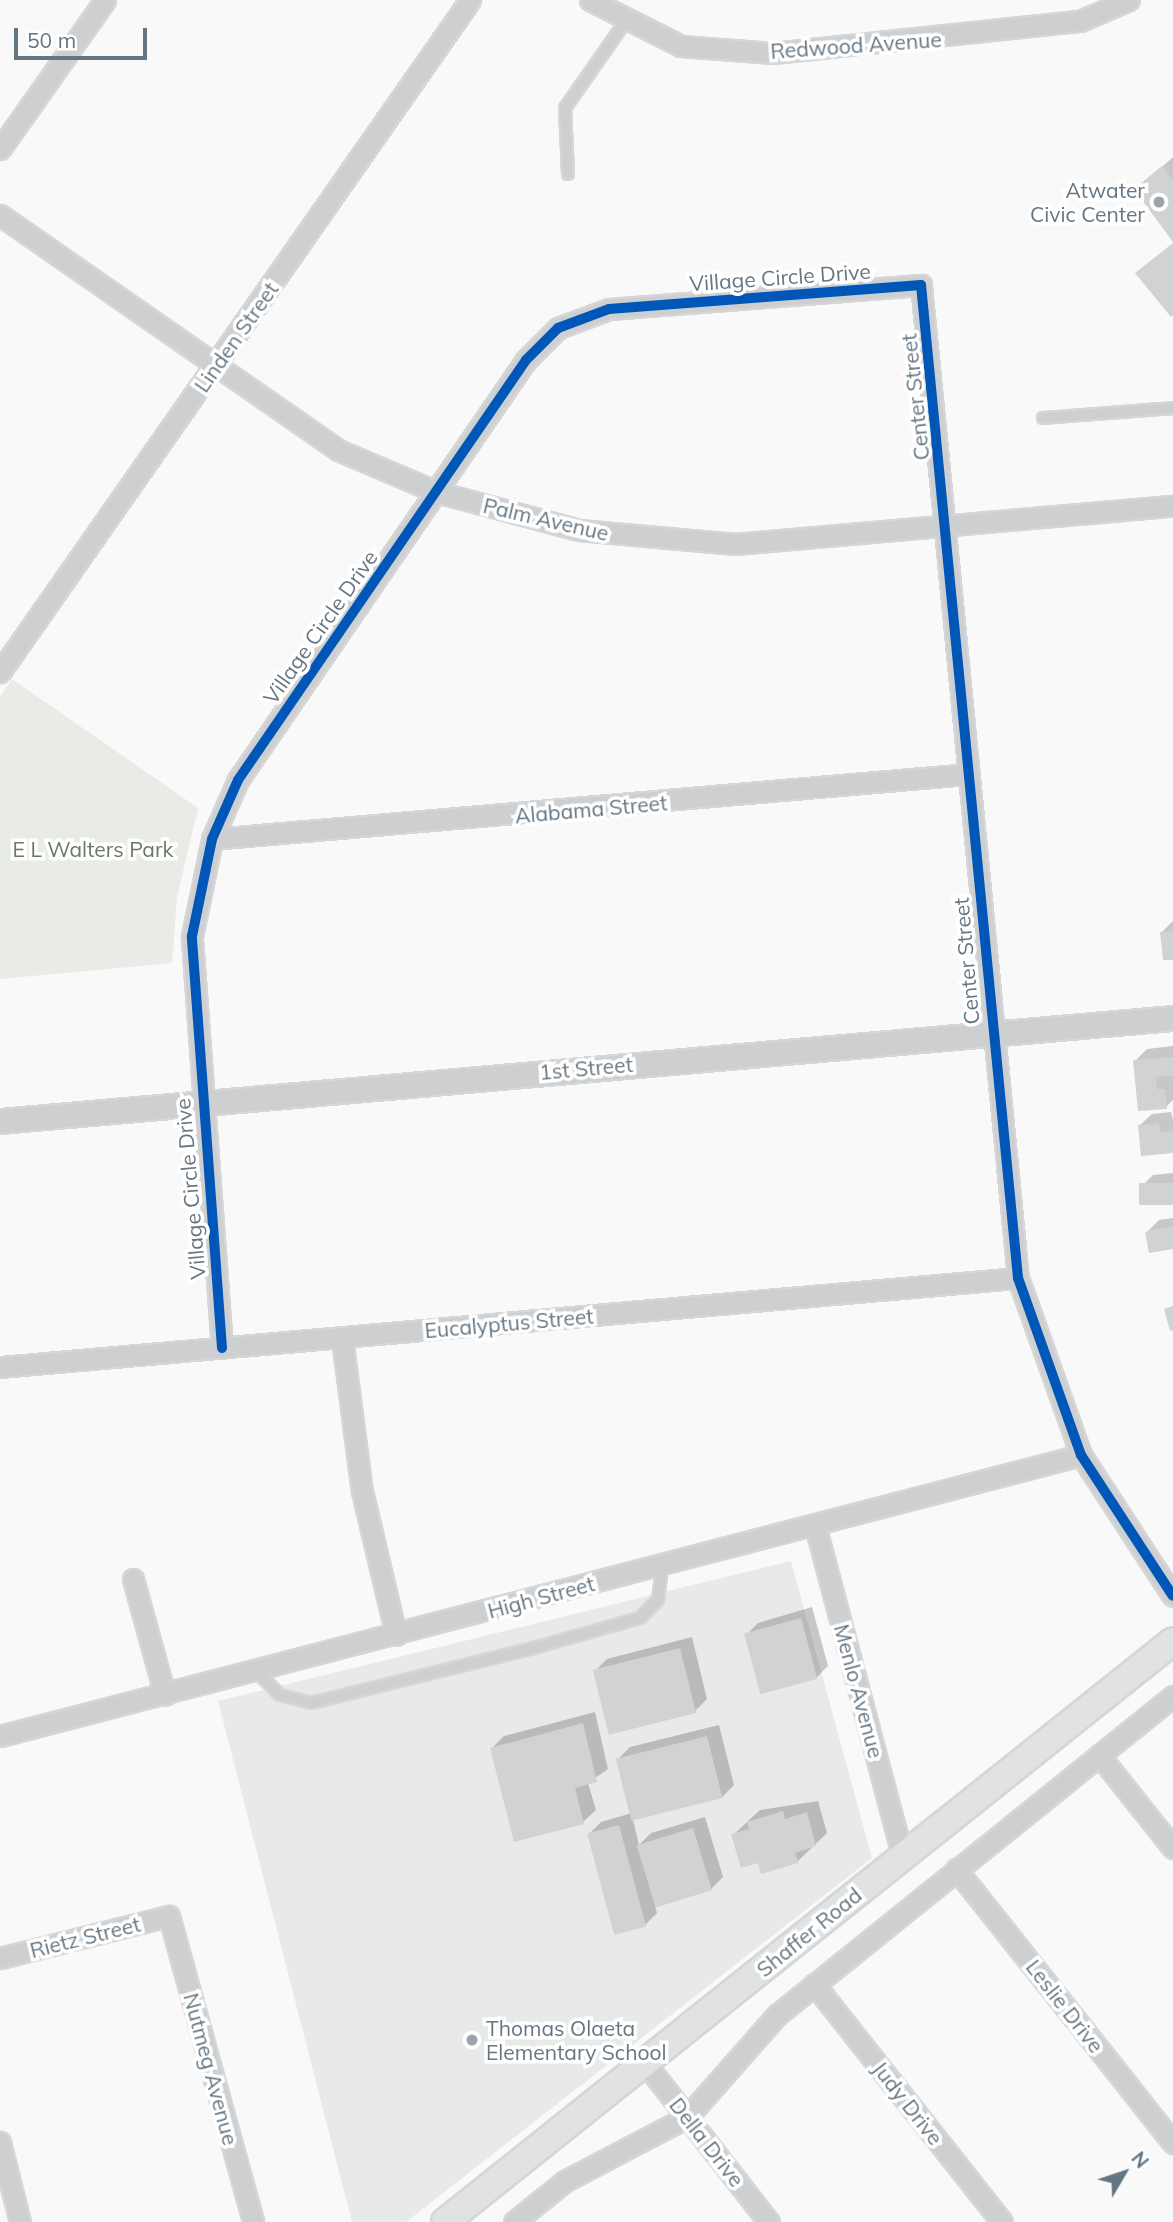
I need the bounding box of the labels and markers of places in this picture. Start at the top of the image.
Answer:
place label: Atwater Civic Center [1030,177,1145,227]
marker: Atwater Civic Center [1151,194,1167,210]
place label: Thomas Olaeta Elementary School [486,2015,667,2065]
marker: Thomas Olaeta Elementary School [464,2032,480,2048]

